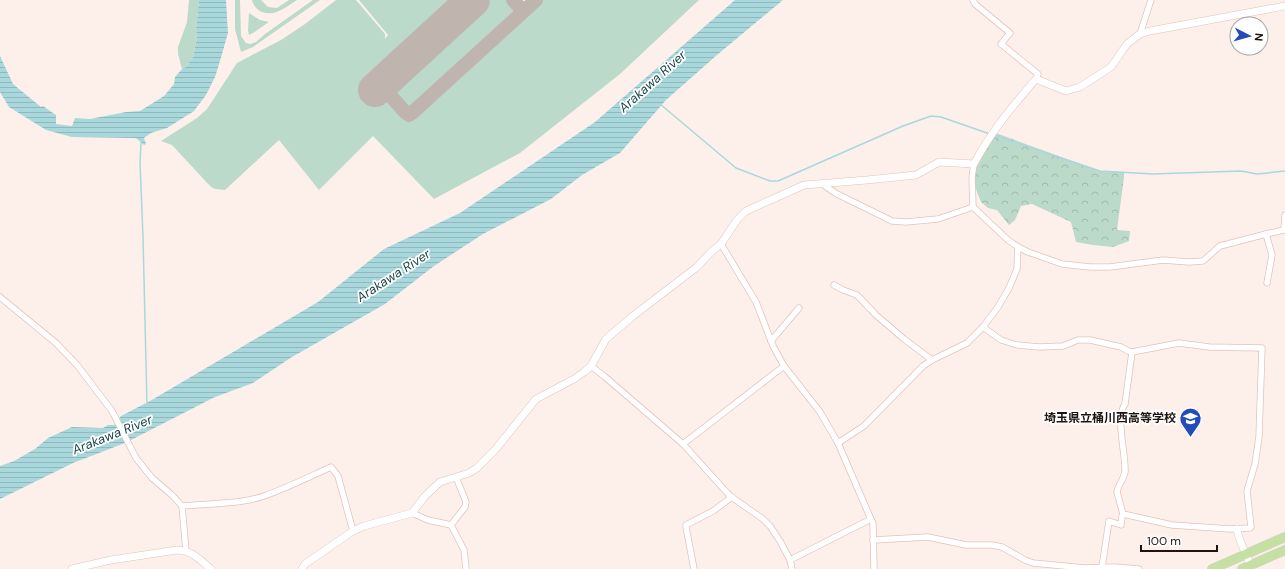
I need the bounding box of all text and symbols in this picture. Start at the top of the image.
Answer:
north arrow [1229,16,1269,56]
text: N [1252,32,1266,42]
water label: Arakawa River [614,46,690,117]
water label: Arakawa River [352,245,434,306]
school or university icon: 埼玉県立桶川西高等学校 [1178,405,1204,438]
water label: Arakawa River [69,410,156,459]
place label: 埼玉県立桶川西高等学校 [1044,410,1176,426]
scale bar [1141,527,1217,553]
text: 100 m [1147,533,1181,549]

